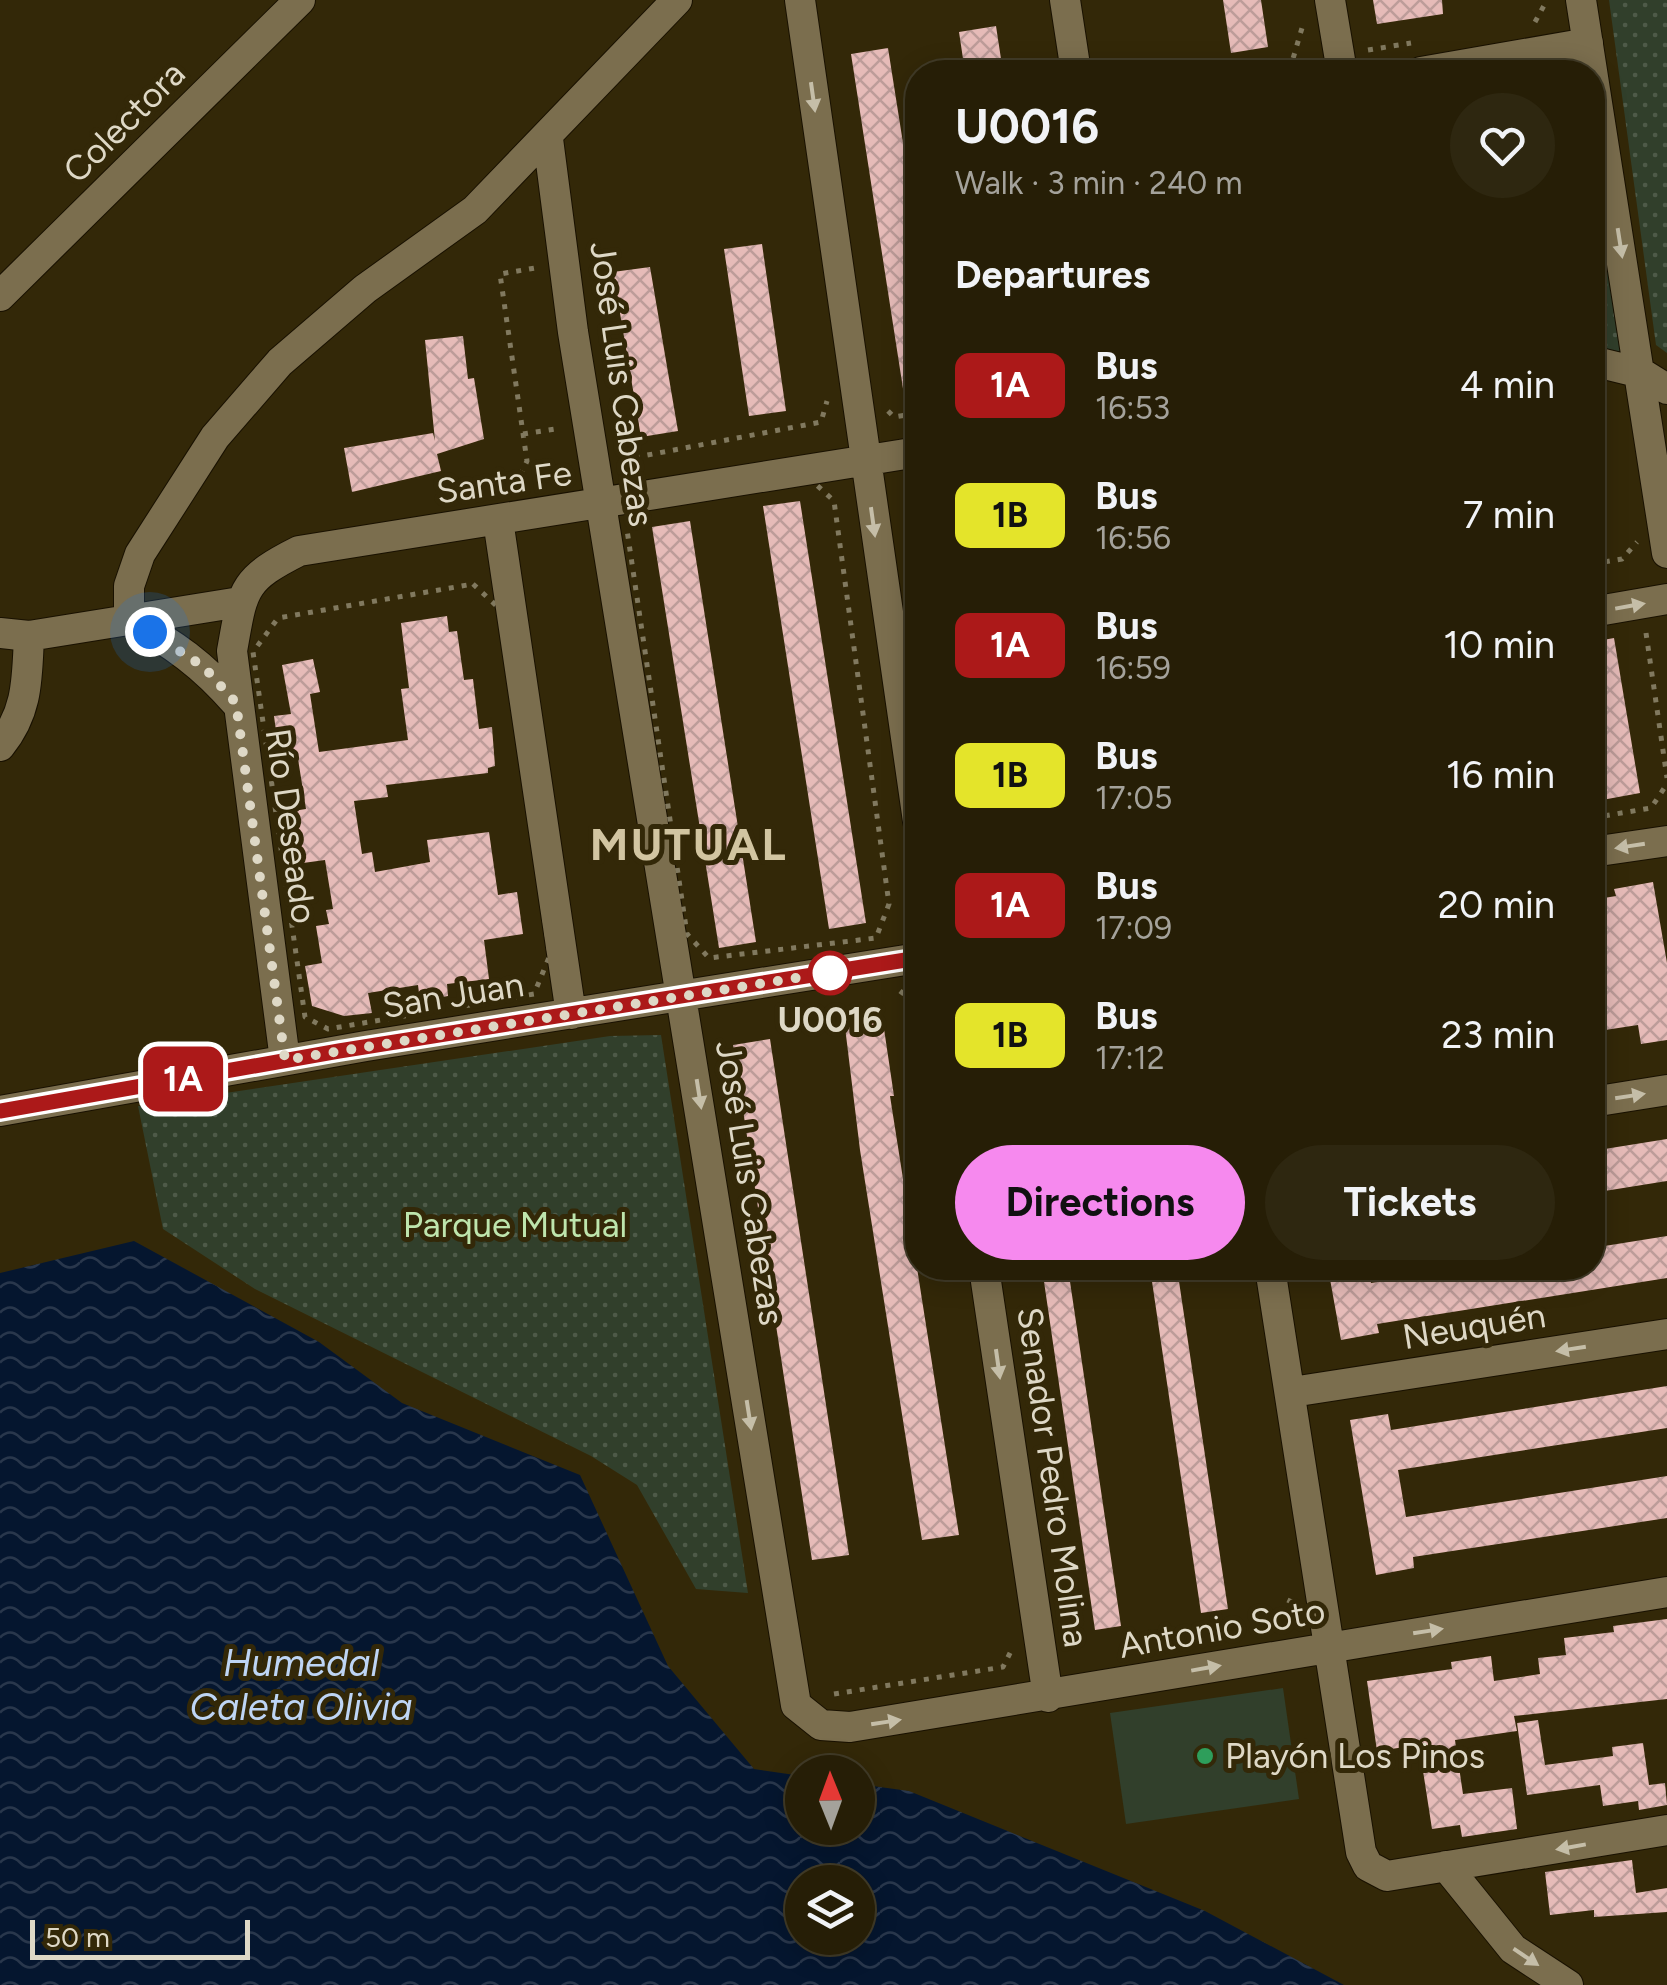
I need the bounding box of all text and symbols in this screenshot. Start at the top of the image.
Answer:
street label: Colectora [55,53,193,191]
one-way arrow [806,81,822,113]
button: heart [1450,93,1555,198]
text: U0016 [955,97,1099,155]
text: Walk · 3 min · 240 m [955,164,1242,202]
one-way arrow [1612,227,1628,259]
street label: José Luis Cabezas [581,239,663,529]
text: Departures [955,252,1150,298]
text: Bus [1095,343,1158,389]
text: 4 min [1460,362,1555,408]
text: 1A [990,364,1030,406]
text: 16:53 [1095,389,1170,427]
street label: Santa Fe [434,452,574,512]
text: Bus [1095,473,1158,519]
text: 7 min [1463,492,1555,538]
text: 1B [992,494,1028,536]
one-way arrow [866,507,882,539]
text: 16:56 [1095,519,1171,557]
one-way arrow [1614,598,1646,613]
text: Bus [1095,603,1158,649]
your location [125,607,175,657]
text: 10 min [1443,622,1555,668]
text: 1A [990,624,1030,666]
text: 16:59 [1095,649,1171,687]
street label: Río Deseado [257,726,325,926]
text: Bus [1095,733,1158,779]
text: 16 min [1446,752,1555,798]
text: 1B [992,754,1028,796]
text: 17:05 [1095,779,1172,817]
district label: MUTUAL [590,817,788,871]
one-way arrow [1613,839,1645,854]
text: Bus [1095,863,1158,909]
text: 20 min [1438,882,1555,928]
text: 1A [990,884,1030,926]
text: 17:09 [1095,909,1172,947]
marker: U0016 [809,952,851,994]
street label: San Juan [379,963,527,1027]
text: Bus [1095,993,1158,1039]
place label: U0016 [777,999,883,1041]
text: 23 min [1441,1012,1555,1058]
text: 1B [992,1014,1028,1056]
street label: José Luis Cabezas [707,1038,793,1328]
text: 17:12 [1095,1039,1165,1077]
line badge: 1A [138,1046,228,1112]
text: 1A [163,1058,203,1100]
one-way arrow [691,1079,707,1111]
one-way arrow [1614,1088,1646,1103]
button: Directions [955,1145,1245,1260]
button: Tickets [1265,1145,1555,1260]
park label: Parque Mutual [403,1204,627,1246]
street label: Neuquén [1400,1294,1548,1358]
street label: Senador Pedro Molina [1008,1304,1098,1650]
one-way arrow [1554,1341,1586,1357]
one-way arrow [991,1349,1007,1380]
one-way arrow [742,1400,757,1432]
street label: Antonio Soto [1116,1589,1328,1667]
one-way arrow [1412,1622,1444,1638]
water label: Humedal Caleta Olivia [189,1640,413,1730]
one-way arrow [1191,1660,1222,1676]
one-way arrow [870,1714,902,1729]
place label: Playón Los Pinos [1225,1735,1485,1777]
marker: Playón Los Pinos [1194,1745,1216,1767]
north arrow [785,1755,875,1845]
map controls [785,1755,875,1955]
one-way arrow [1555,1840,1586,1855]
button: layers [785,1865,875,1955]
scale bar [30,1915,250,1960]
text: 50 m [45,1920,110,1954]
one-way arrow [1512,1947,1539,1966]

